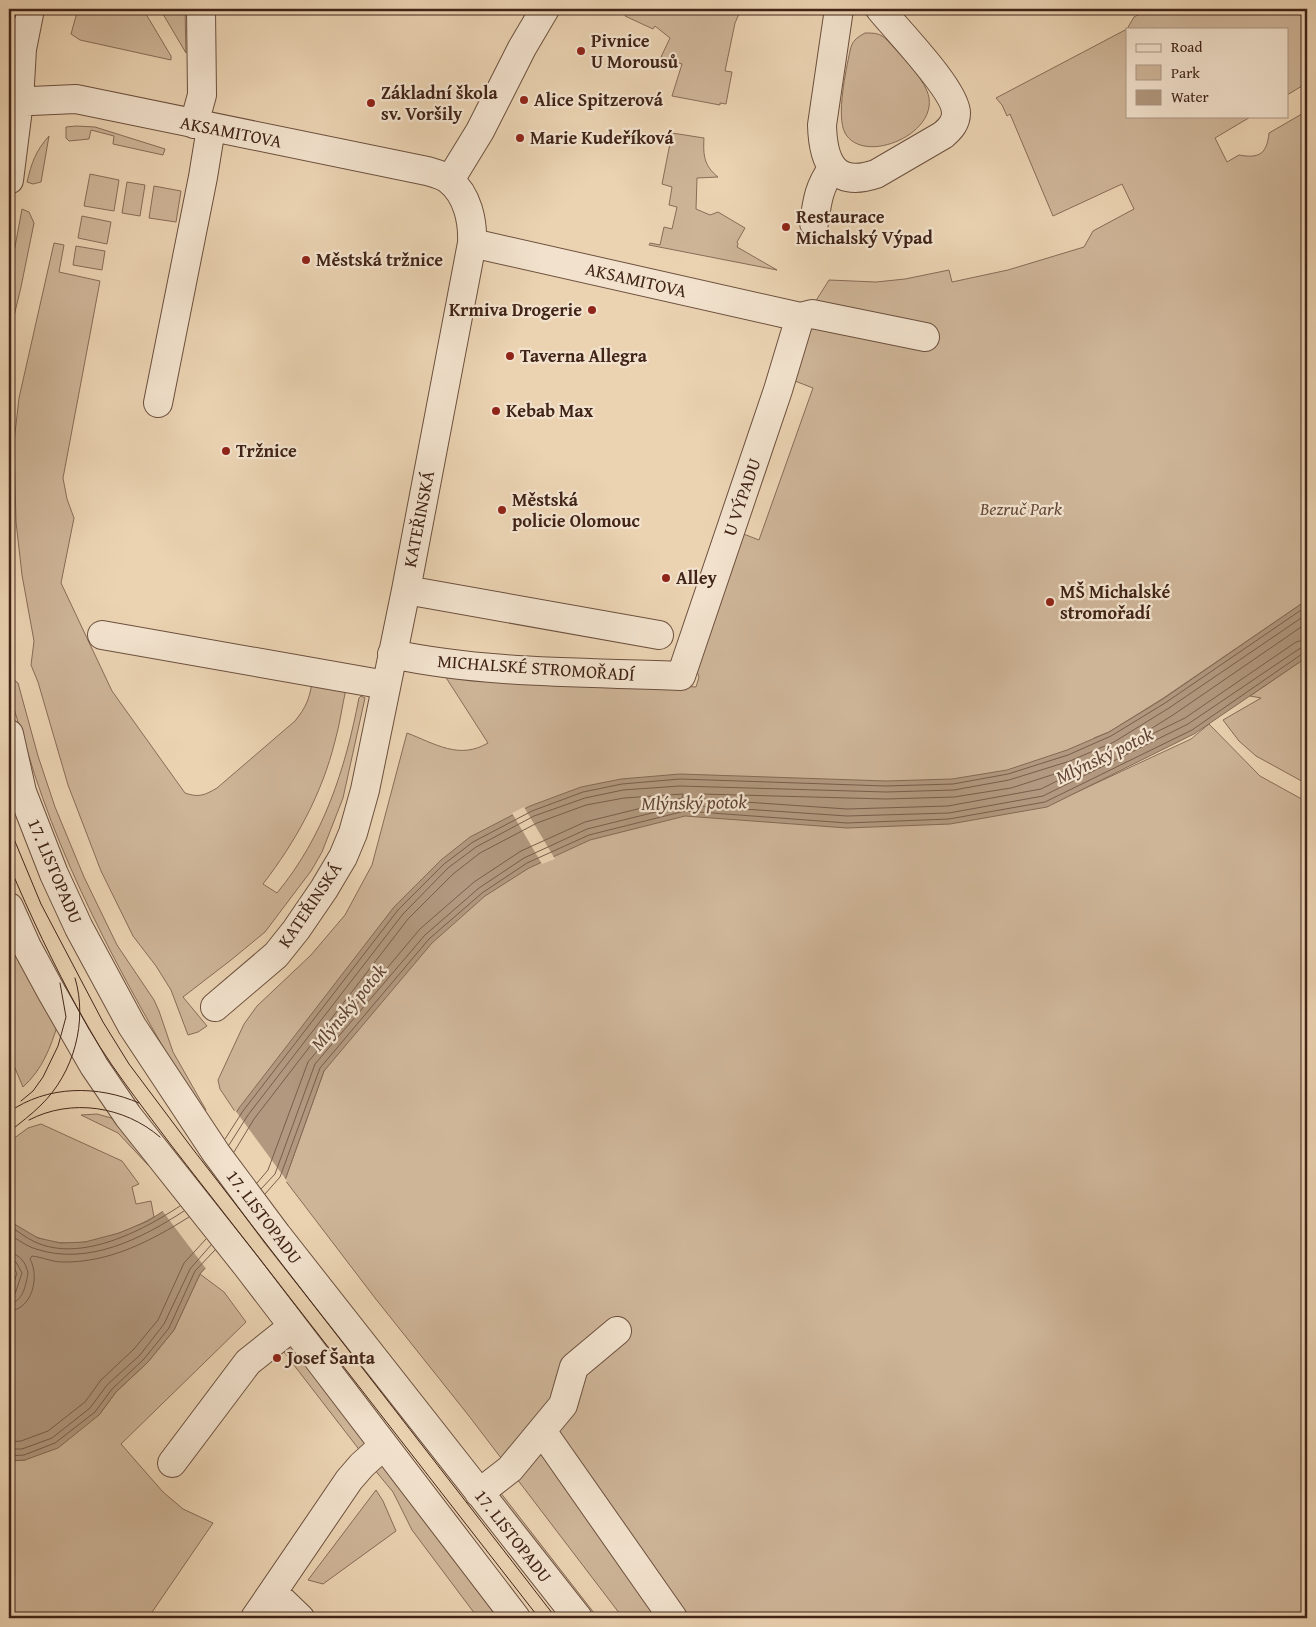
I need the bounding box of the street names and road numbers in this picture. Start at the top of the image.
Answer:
street label: AKSAMITOVA [178,108,284,155]
street label: AKSAMITOVA [583,255,689,304]
street label: U VÝPADU [716,454,767,539]
street label: KATEŘINSKÁ [396,468,441,570]
street label: MICHALSKÉ STROMOŘADÍ [436,647,636,688]
street label: 17. LISTOPADU [21,814,90,928]
street label: KATEŘINSKÁ [271,857,348,953]
street label: 17. LISTOPADU [220,1164,309,1270]
street label: 17. LISTOPADU [468,1483,559,1588]

